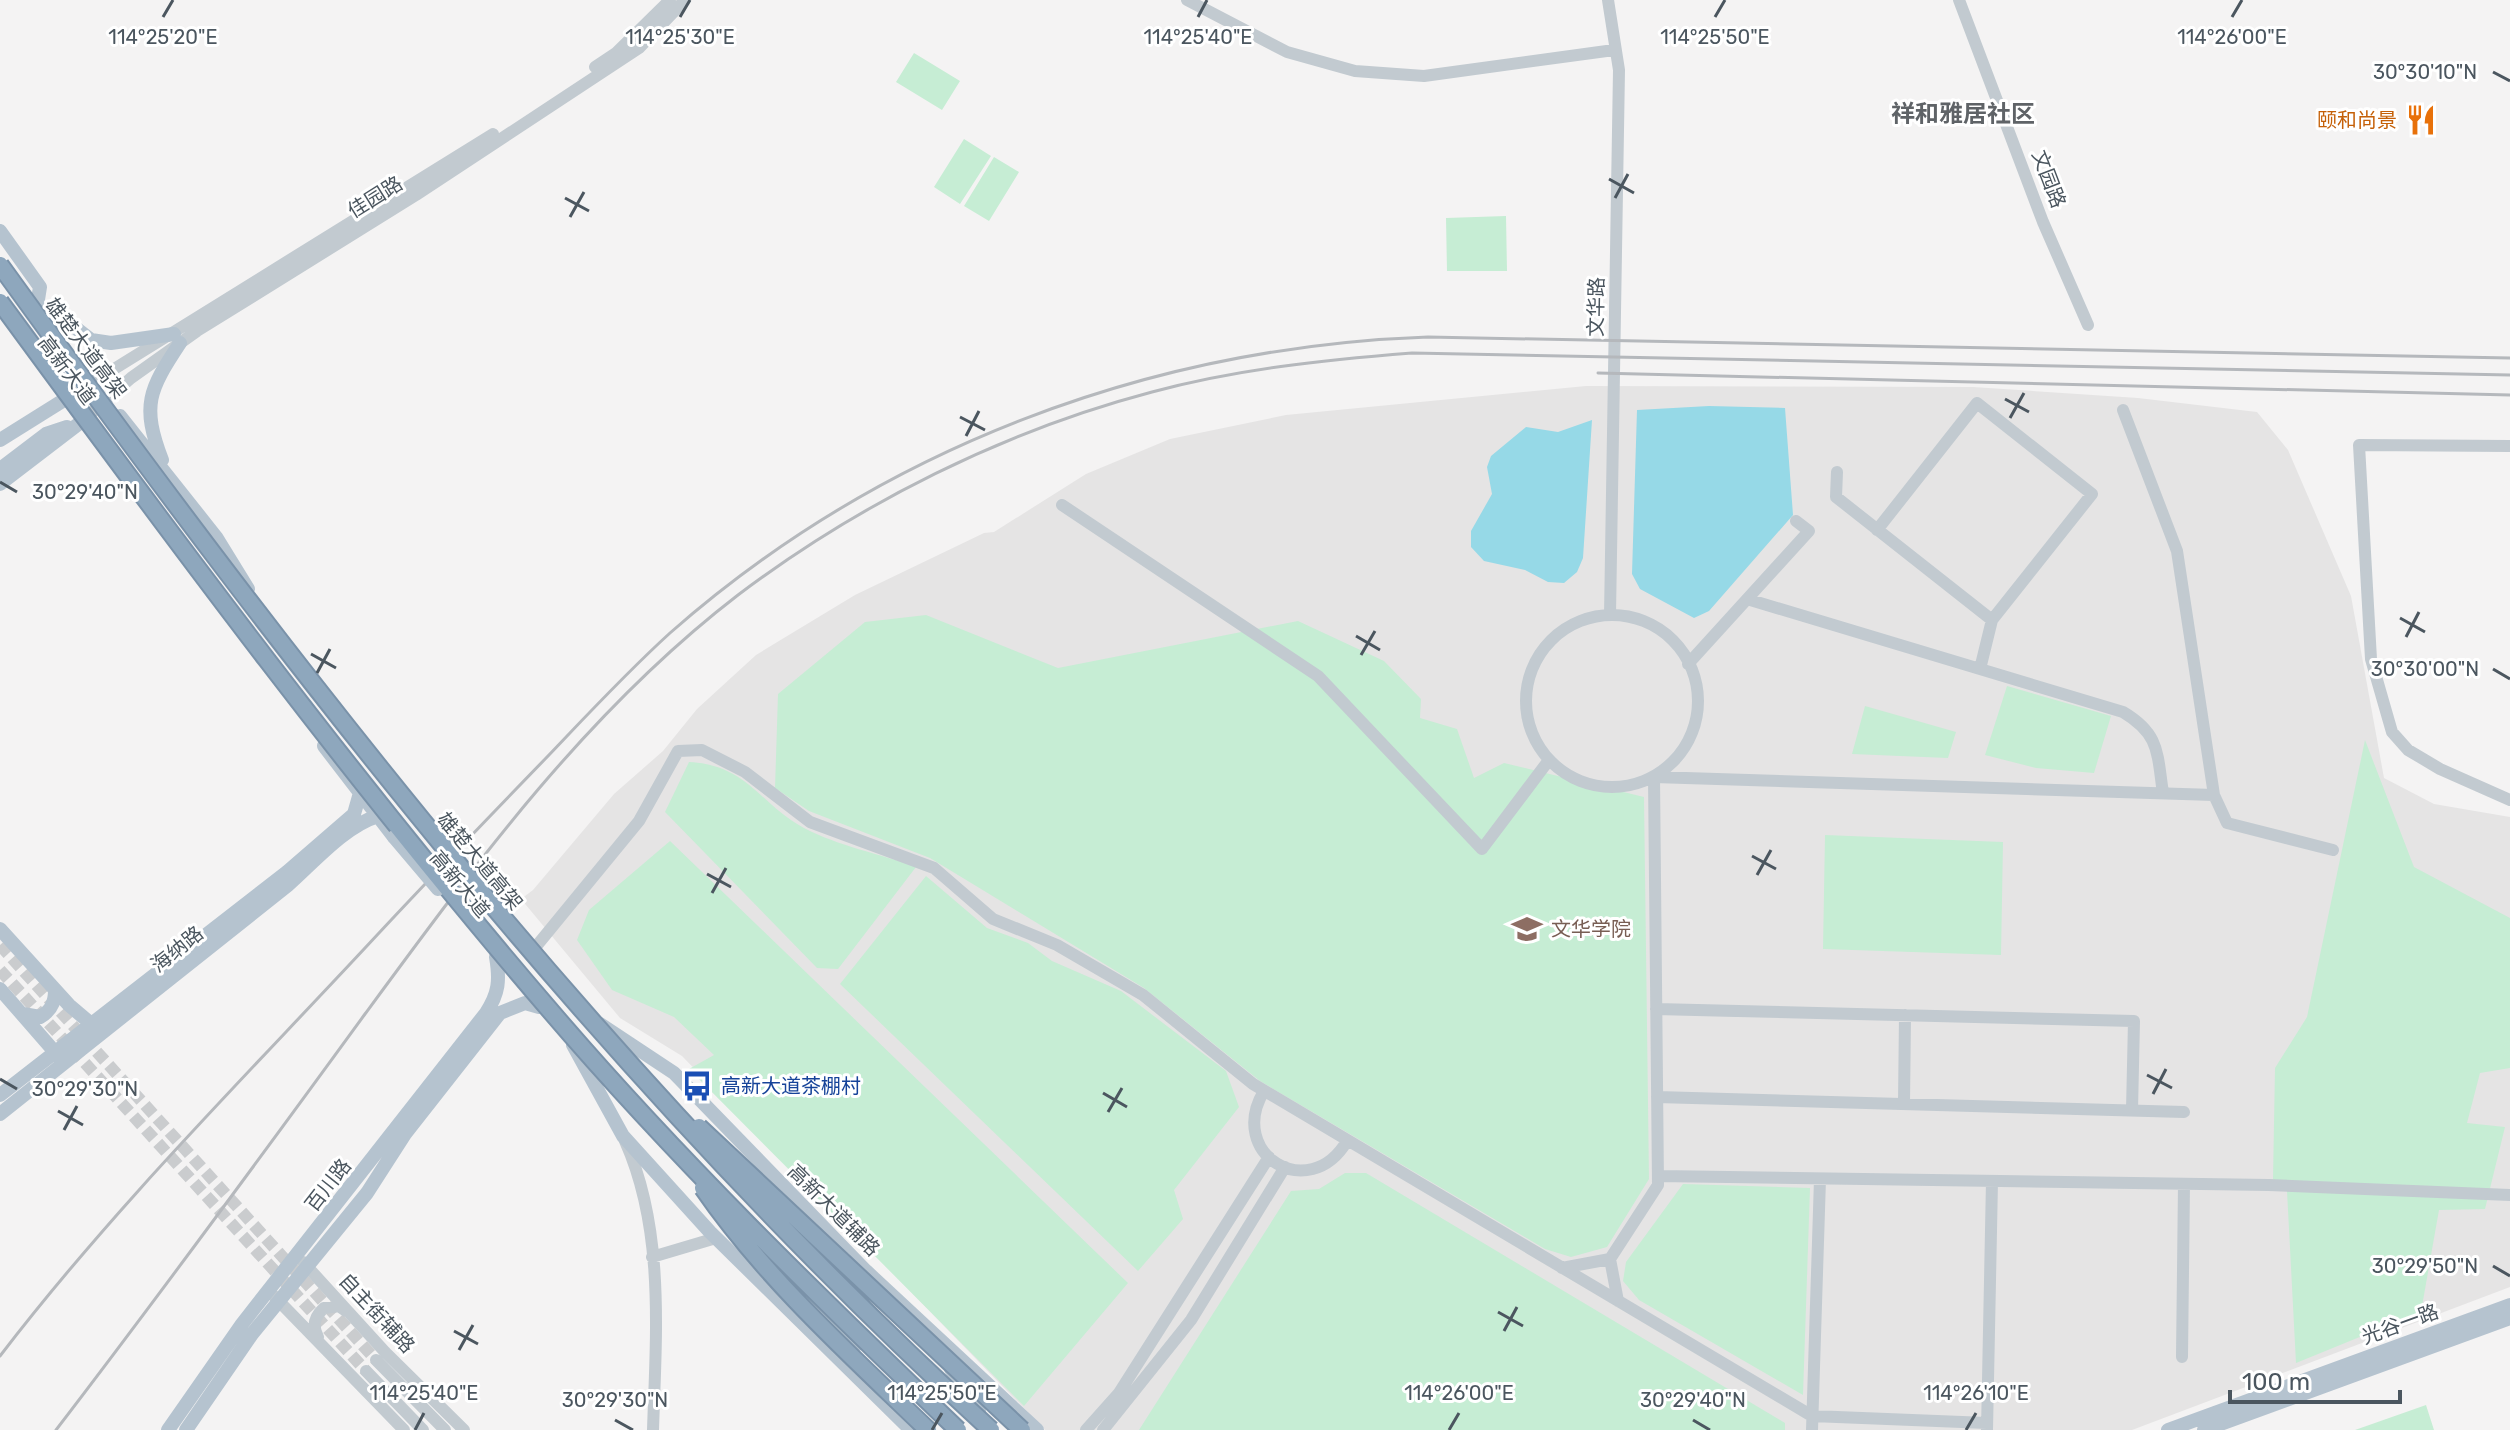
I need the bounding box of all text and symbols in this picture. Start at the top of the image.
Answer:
text: 114°25'20"E [108,25,218,49]
text: 114°25'30"E [625,25,735,49]
text: 114°25'40"E [1144,25,1252,49]
text: 114°25'50"E [1660,25,1770,49]
text: 114°26'00"E [2177,25,2287,49]
text: 30°30'10"N [2373,60,2477,84]
district label: 祥和雅居社区 [1891,100,2035,128]
restaurant icon: 颐和尚景 [2404,103,2438,137]
place label: 颐和尚景 [2317,108,2397,132]
street label: 文园路 [2027,147,2071,211]
street label: 佳园路 [343,171,407,223]
street label: 文华路 [1583,277,1609,337]
street label: 雄楚大道高架 [40,293,132,403]
street label: 高新大道 [33,331,101,409]
text: 30°29'40"N [32,480,138,504]
text: 30°30'00"N [2371,657,2479,681]
street label: 雄楚大道高架 [432,807,528,915]
street label: 高新大道 [425,846,495,922]
school or university icon: 文华学院 [1510,912,1544,946]
place label: 文华学院 [1551,917,1631,941]
street label: 海纳路 [146,921,208,977]
bus stop icon: 高新大道茶棚村 [680,1069,714,1103]
place label: 高新大道茶棚村 [721,1074,861,1098]
text: 30°29'30"N [32,1077,138,1101]
street label: 百川路 [300,1154,356,1216]
street label: 高新大道辅路 [783,1159,885,1261]
text: 30°29'50"N [2372,1254,2478,1278]
street label: 自主街辅路 [334,1268,420,1358]
street label: 光谷一路 [2358,1299,2442,1349]
scale bar [2230,1354,2400,1404]
text: 100 m [2242,1368,2310,1396]
text: 114°25'40"E [370,1381,478,1405]
text: 114°25'50"E [887,1381,997,1405]
text: 114°26'00"E [1404,1381,1514,1405]
text: 114°26'10"E [1923,1381,2029,1405]
text: 30°29'30"N [562,1388,668,1412]
text: 30°29'40"N [1640,1388,1746,1412]

